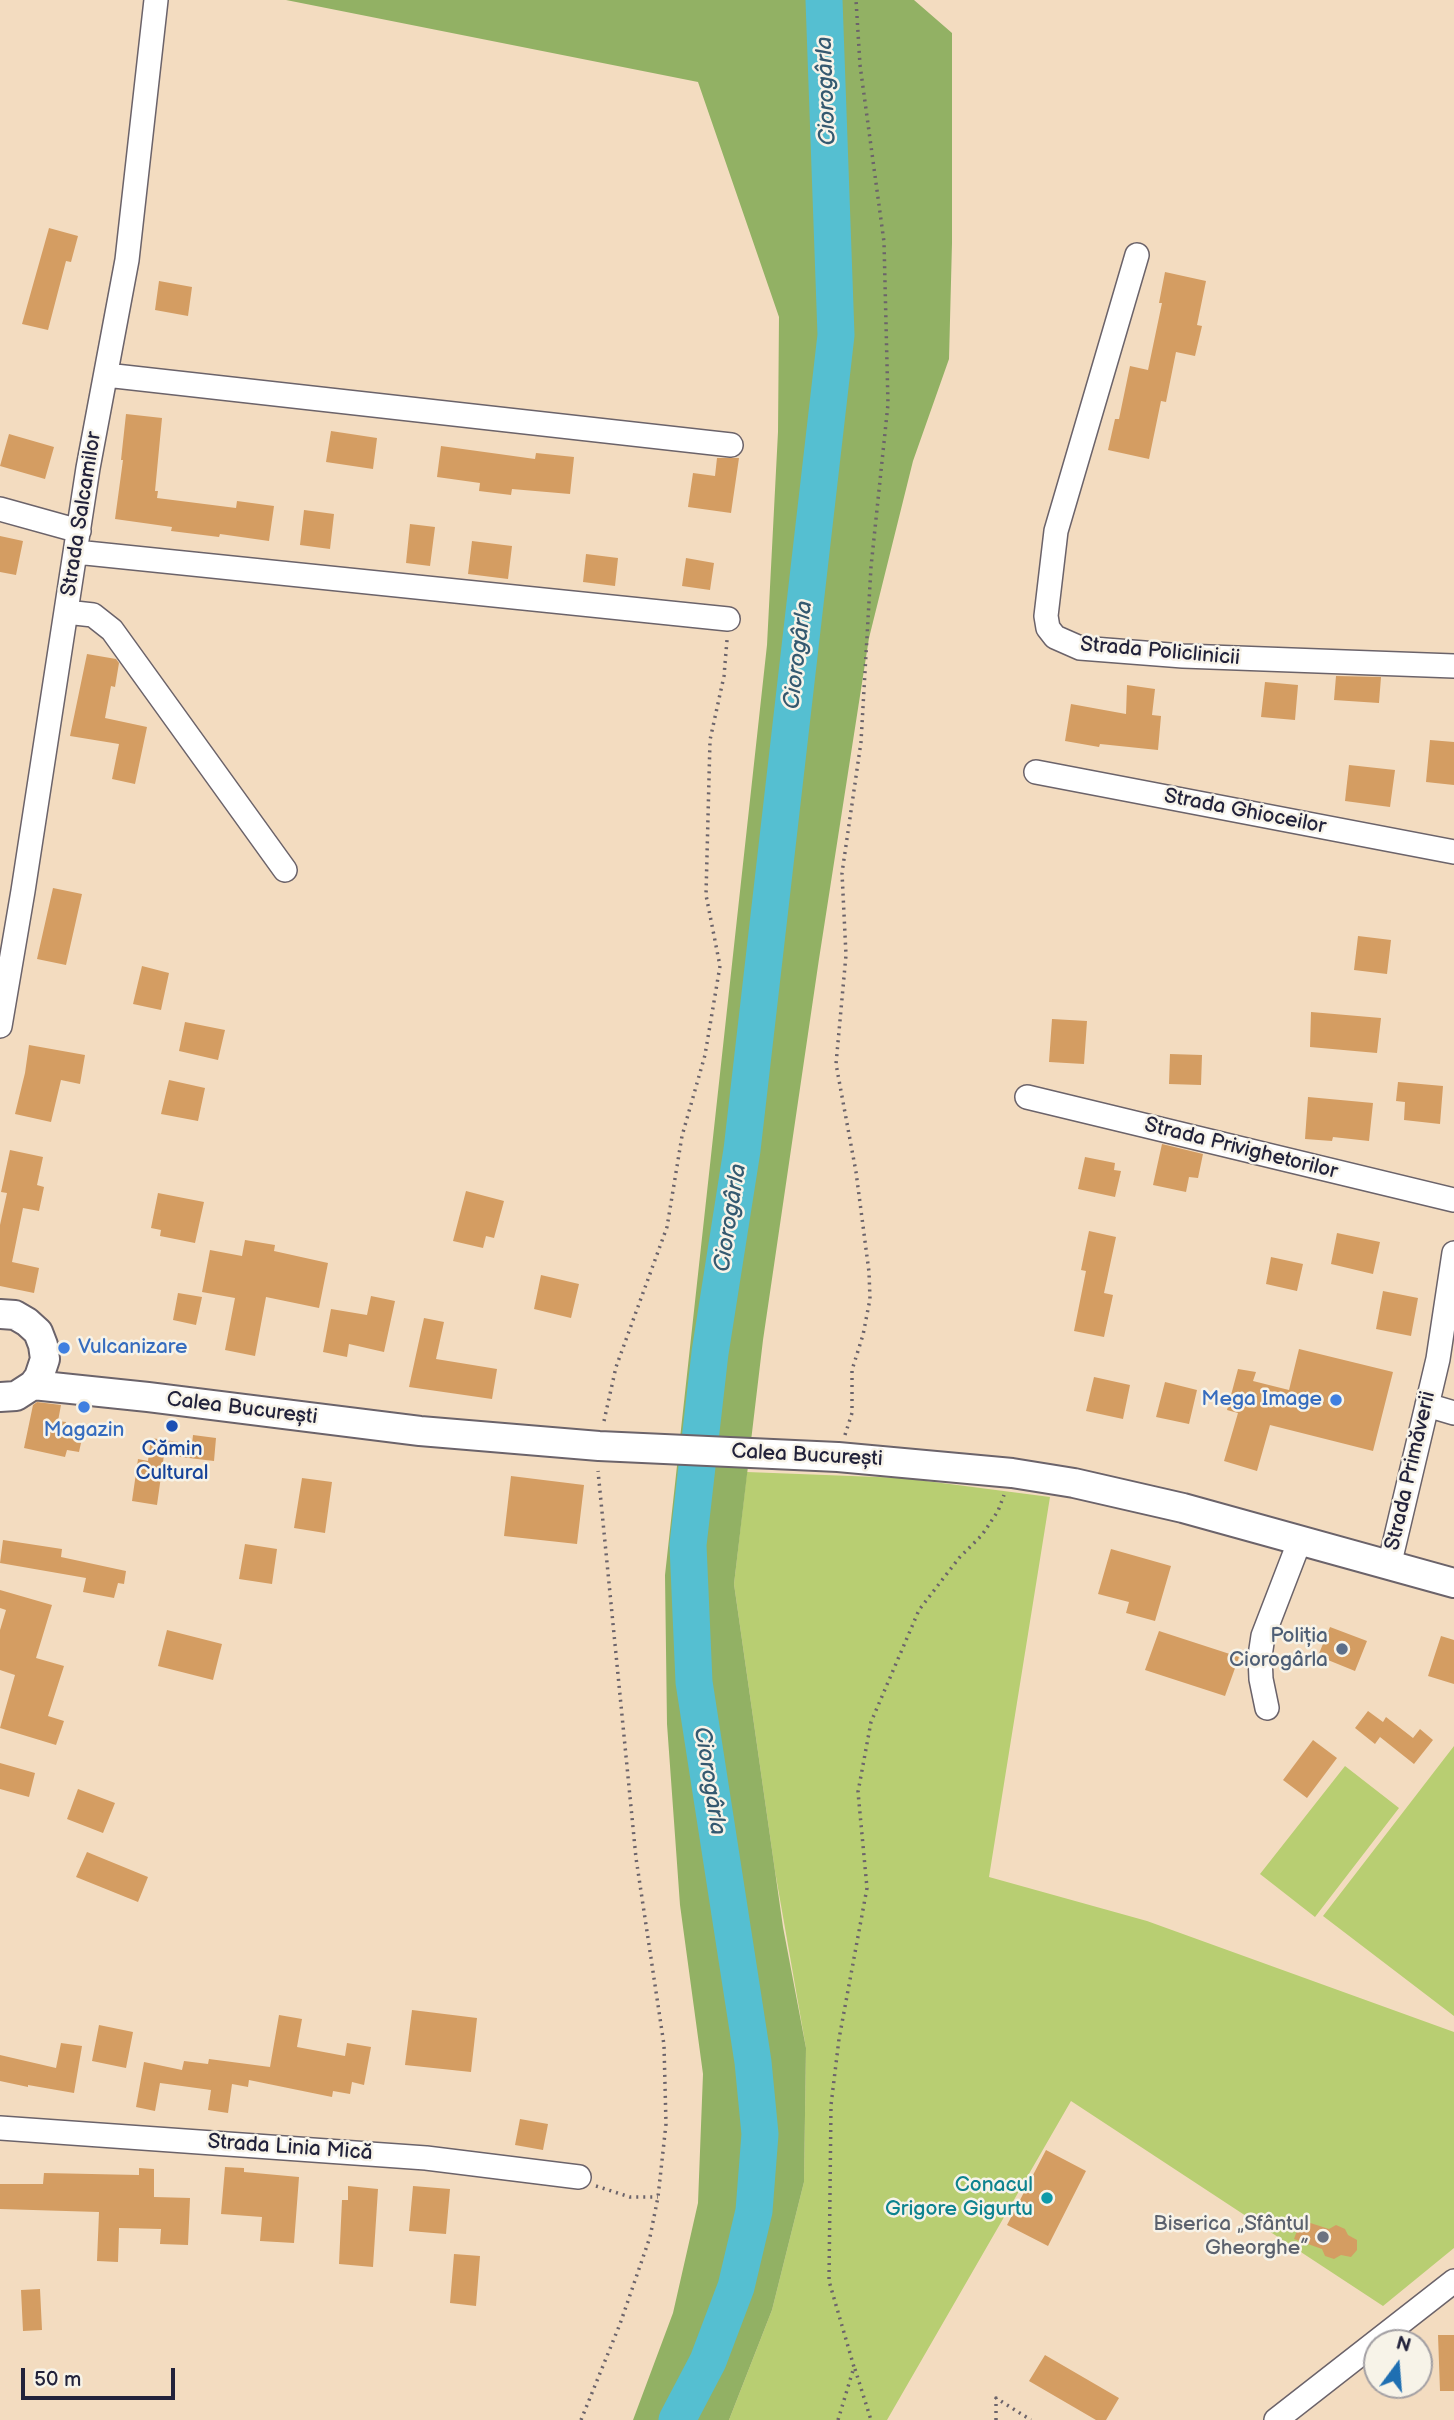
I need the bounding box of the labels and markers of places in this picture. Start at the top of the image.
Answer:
place label: Vulcanizare [78,1335,187,1361]
marker: Vulcanizare [56,1340,72,1356]
place label: Mega Image [1201,1387,1322,1413]
marker: Mega Image [1328,1392,1344,1408]
marker: Magazin [76,1399,92,1415]
place label: Magazin [44,1418,124,1444]
marker: Cămin Cultural [164,1418,180,1434]
place label: Cămin Cultural [135,1437,209,1487]
place label: Poliția Ciorogârla [1229,1624,1328,1674]
marker: Poliția Ciorogârla [1334,1641,1350,1657]
place label: Conacul Grigore Gigurtu [885,2173,1033,2223]
marker: Conacul Grigore Gigurtu [1039,2190,1055,2206]
place label: Biserica „Sfântul Gheorghe” [1153,2212,1309,2262]
marker: Biserica „Sfântul Gheorghe” [1315,2229,1331,2245]

